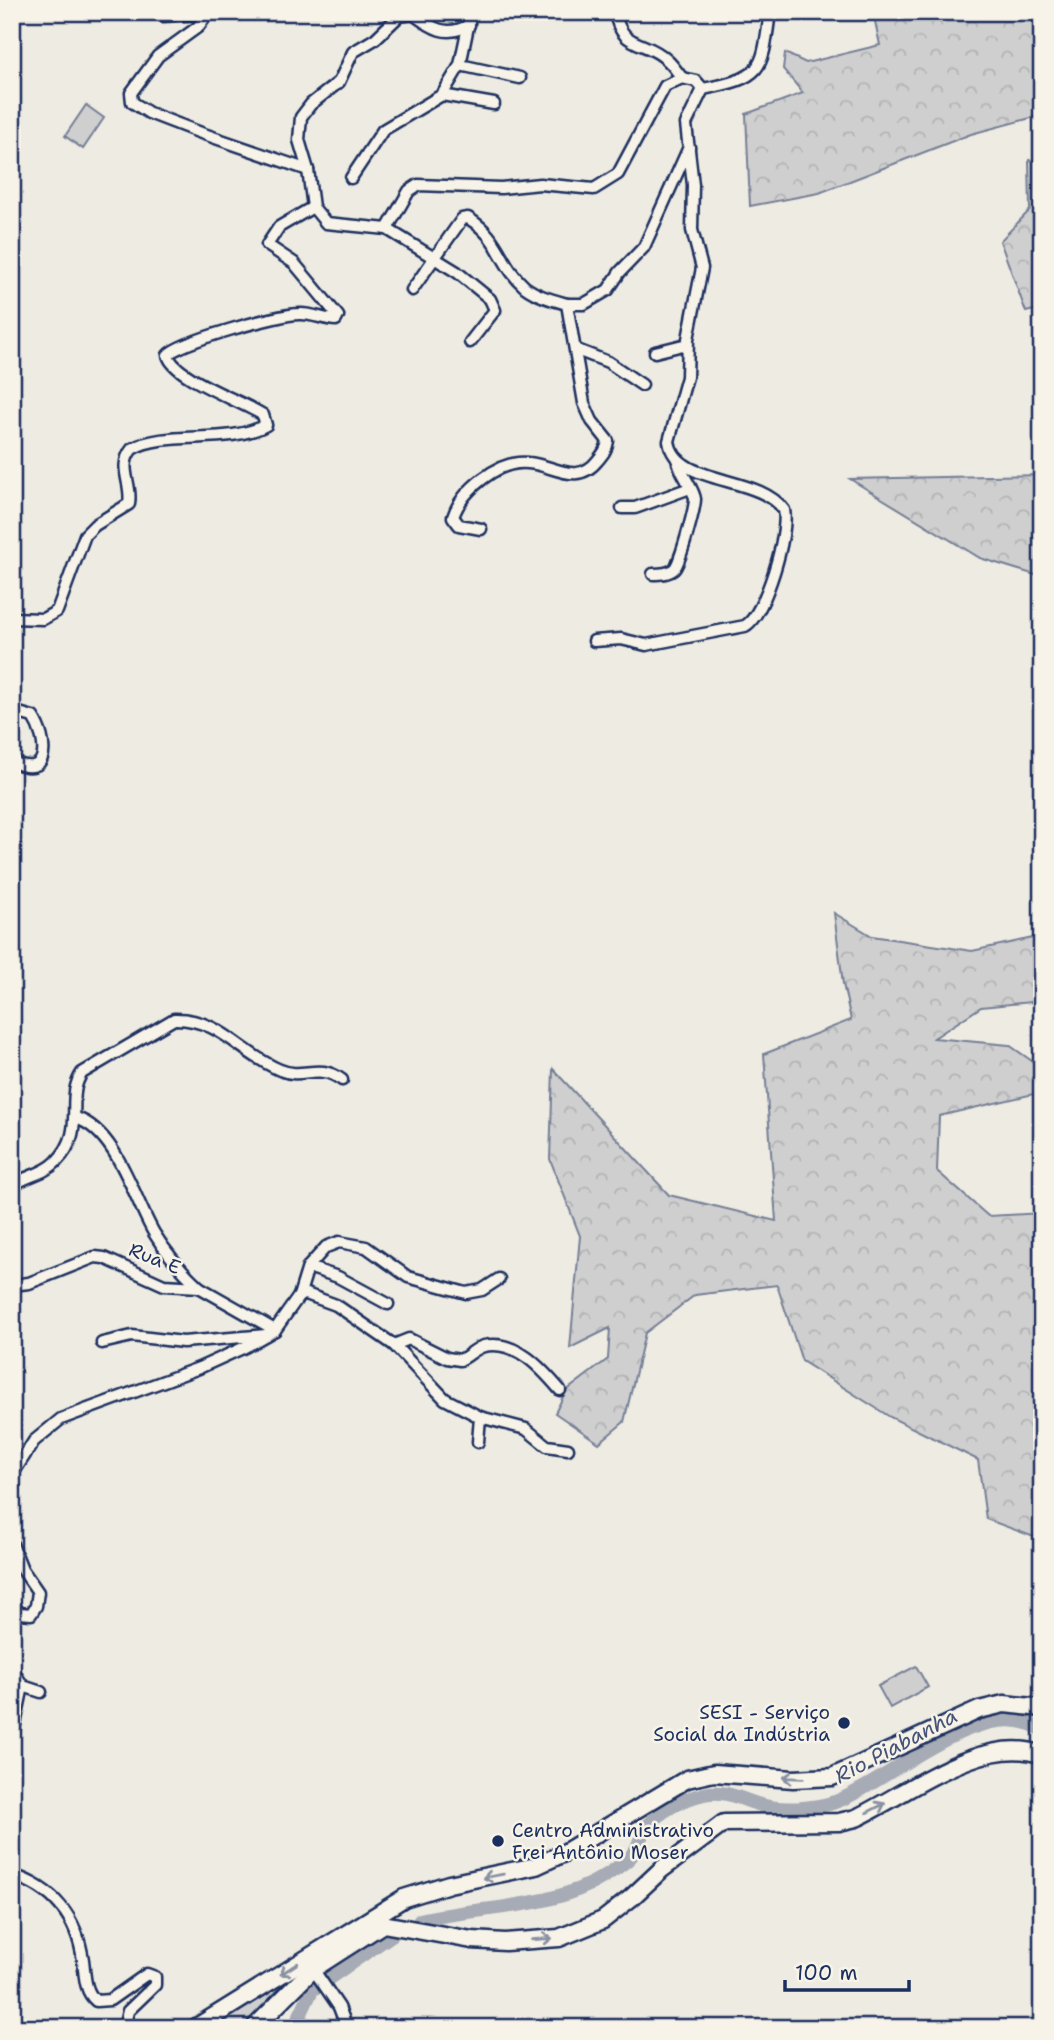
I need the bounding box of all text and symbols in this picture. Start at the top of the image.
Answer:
street label: Rua E [125,1237,184,1280]
place label: SESI - Serviço Social da Indústria [653,1700,830,1747]
water label: Rio Piabanha [830,1702,962,1790]
marker: SESI - Serviço Social da Indústria [836,1715,852,1731]
one-way arrow [782,1772,805,1785]
one-way arrow [865,1800,886,1814]
place label: Centro Administrativo Frei Antônio Moser [512,1818,714,1865]
marker: Centro Administrativo Frei Antônio Moser [490,1833,506,1849]
one-way arrow [482,1870,505,1883]
one-way arrow [531,1932,553,1945]
scale bar [785,1949,909,1993]
text: 100 m [795,1959,858,1987]
one-way arrow [280,1962,299,1976]

